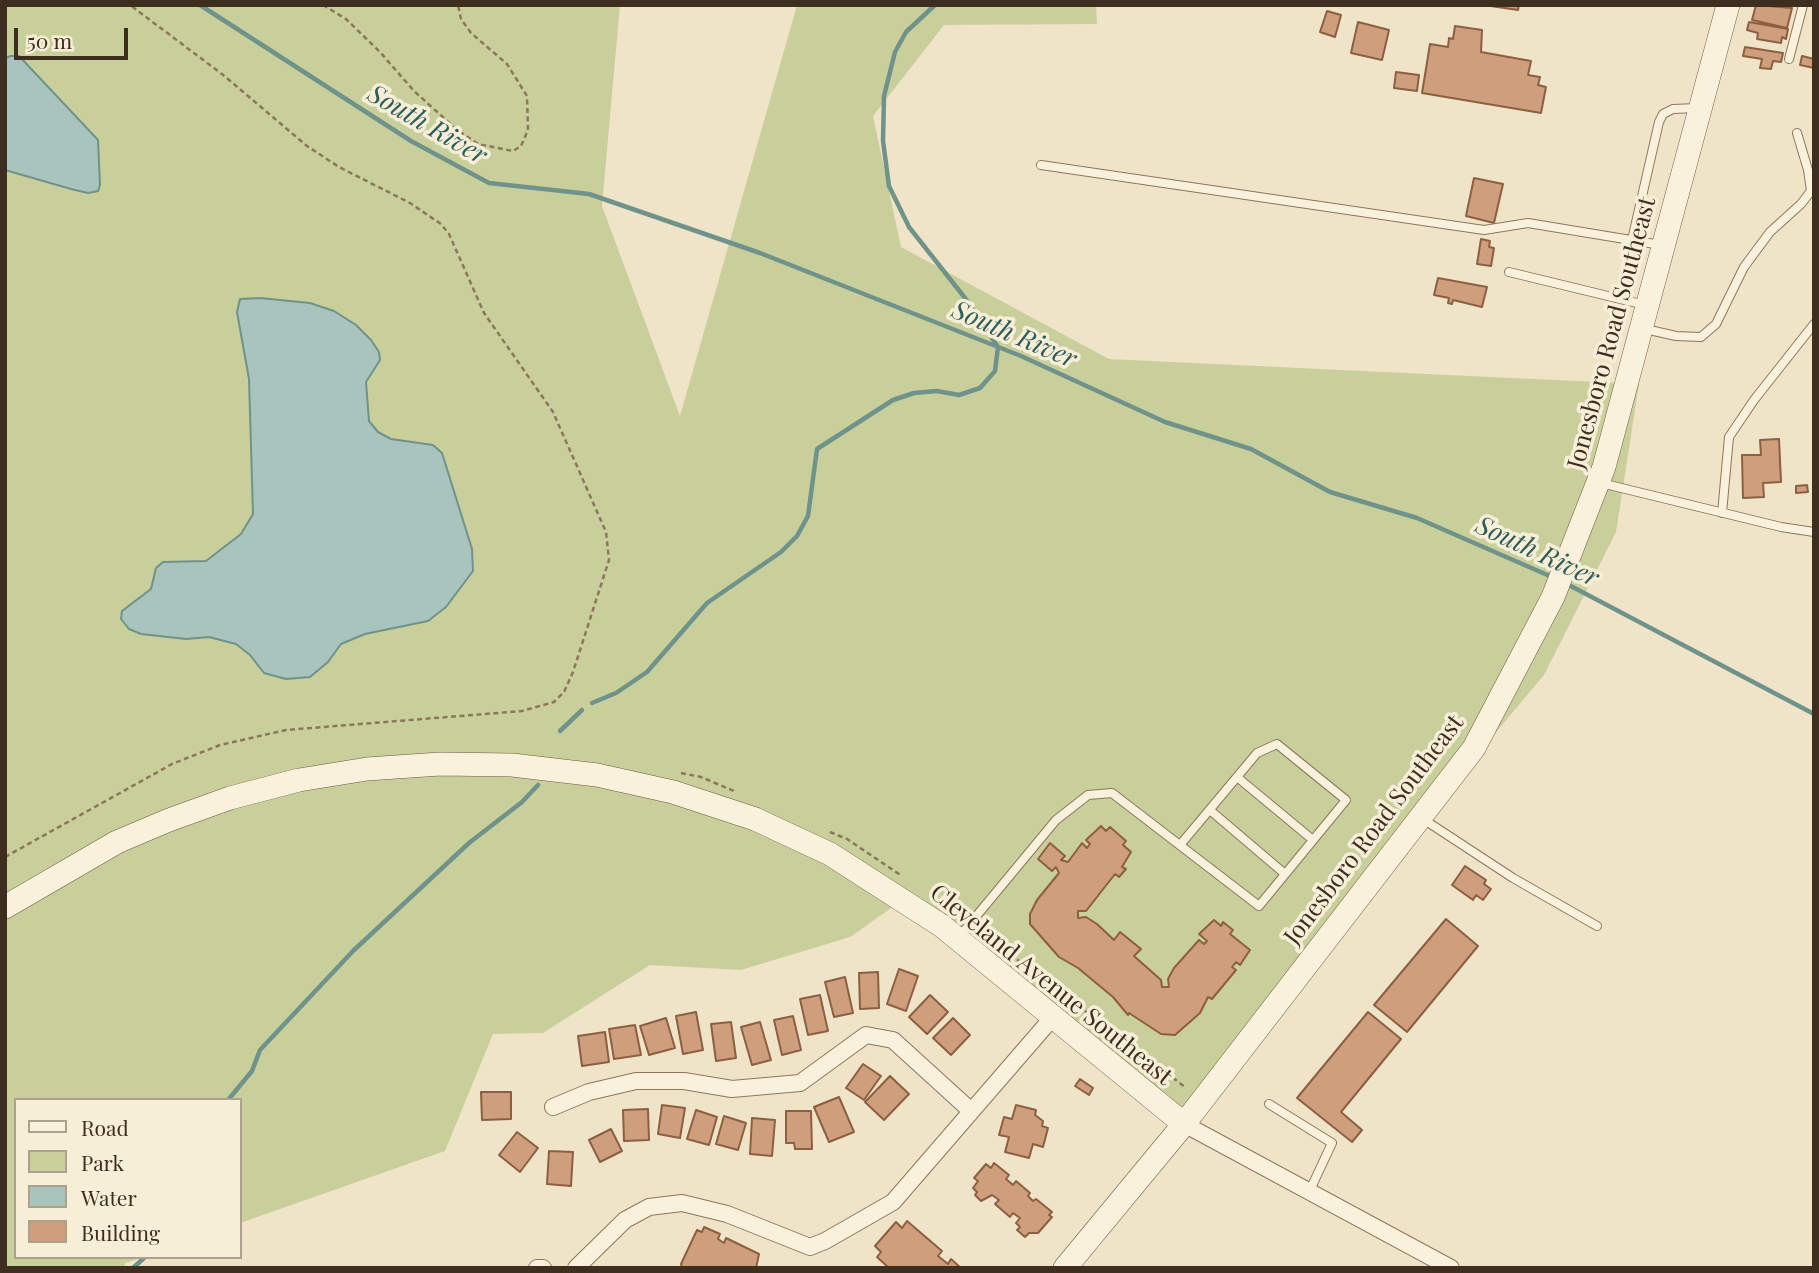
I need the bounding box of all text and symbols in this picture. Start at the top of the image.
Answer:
scale bar [18,14,131,58]
text: 50 m [27,26,72,54]
water label: South River [362,78,492,172]
street label: Jonesboro Road Southeast [1562,194,1662,472]
water label: South River [947,295,1081,375]
water label: South River [1470,510,1604,594]
street label: Jonesboro Road Southeast [1278,709,1470,951]
street label: Cleveland Avenue Southeast [924,878,1178,1092]
legend [14,1098,242,1259]
text: Road [81,1113,129,1141]
text: Park [81,1148,124,1176]
text: Water [81,1183,137,1211]
text: Building [81,1218,160,1246]

